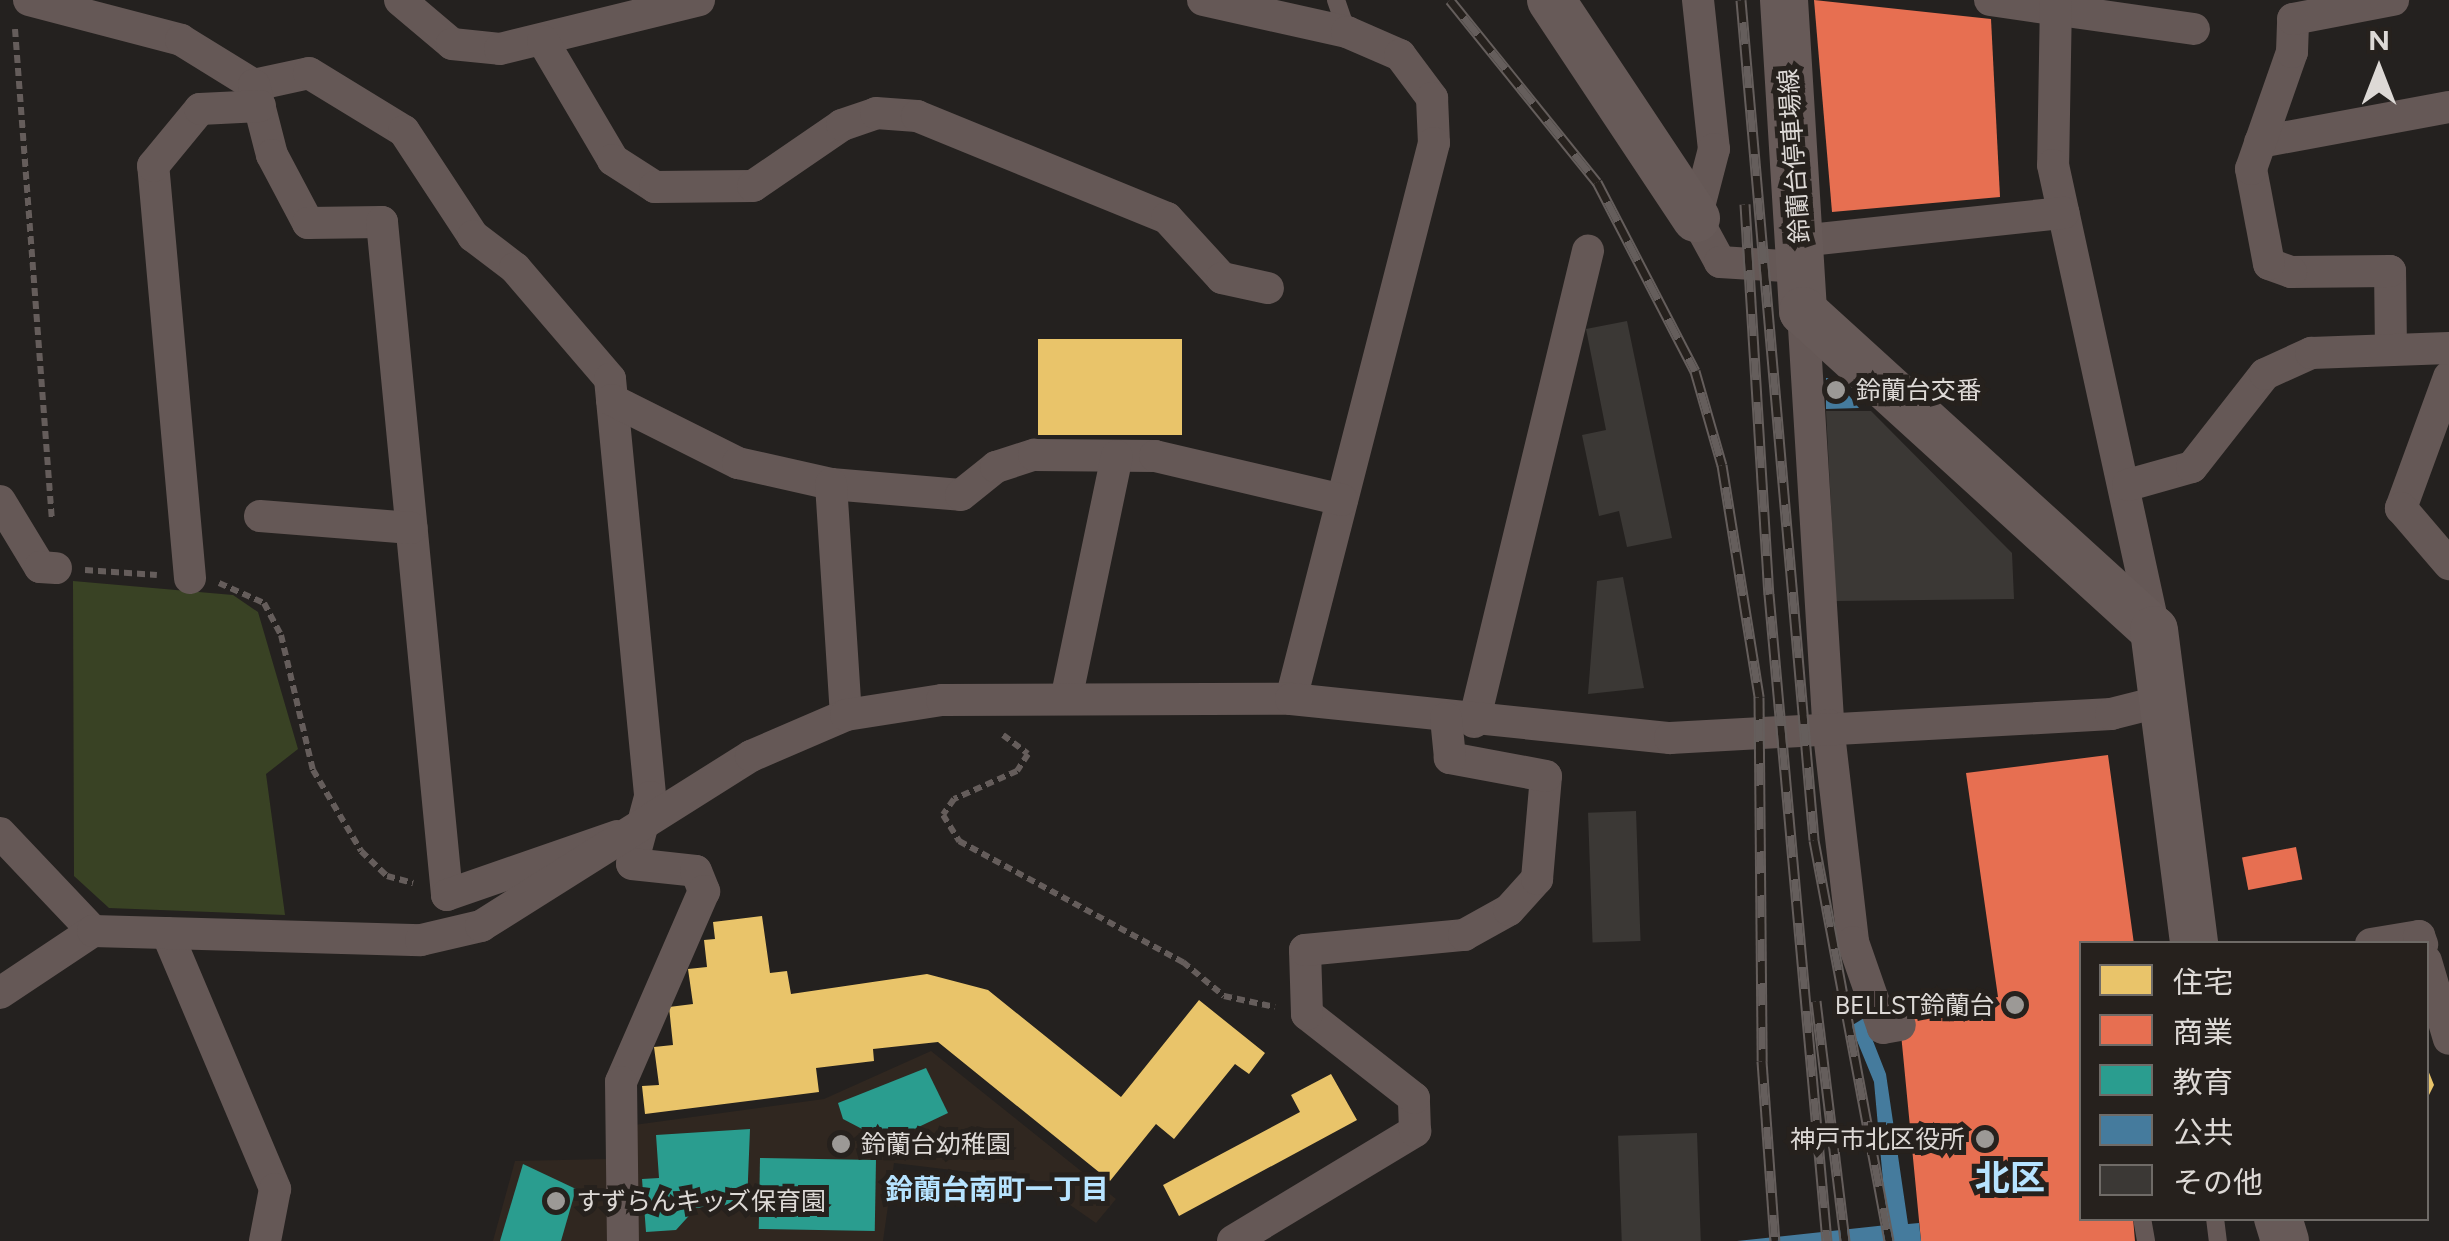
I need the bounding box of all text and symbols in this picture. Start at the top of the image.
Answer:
north arrow [2329,20,2429,120]
text: N [2368,23,2390,57]
street label: 鈴蘭台停車場線 [1773,68,1815,244]
place label: 鈴蘭台交番 [1856,375,1981,405]
marker: 鈴蘭台交番 [1825,379,1847,401]
legend [2079,941,2429,1221]
text: 住宅 [2173,964,2233,1001]
place label: BELLST鈴蘭台 [1835,990,1995,1020]
marker: BELLST鈴蘭台 [2004,994,2026,1016]
text: 商業 [2173,1014,2233,1051]
text: 教育 [2173,1064,2233,1101]
text: 公共 [2173,1114,2233,1151]
place label: 神戸市北区役所 [1790,1124,1965,1154]
marker: 神戸市北区役所 [1974,1128,1996,1150]
place label: 鈴蘭台幼稚園 [861,1129,1011,1159]
marker: 鈴蘭台幼稚園 [830,1133,852,1155]
district label: 北区 [1975,1157,2045,1199]
text: その他 [2173,1164,2263,1201]
district label: 鈴蘭台南町一丁目 [885,1172,1109,1206]
place label: すずらんキッズ保育園 [576,1186,826,1216]
marker: すずらんキッズ保育園 [545,1190,567,1212]

